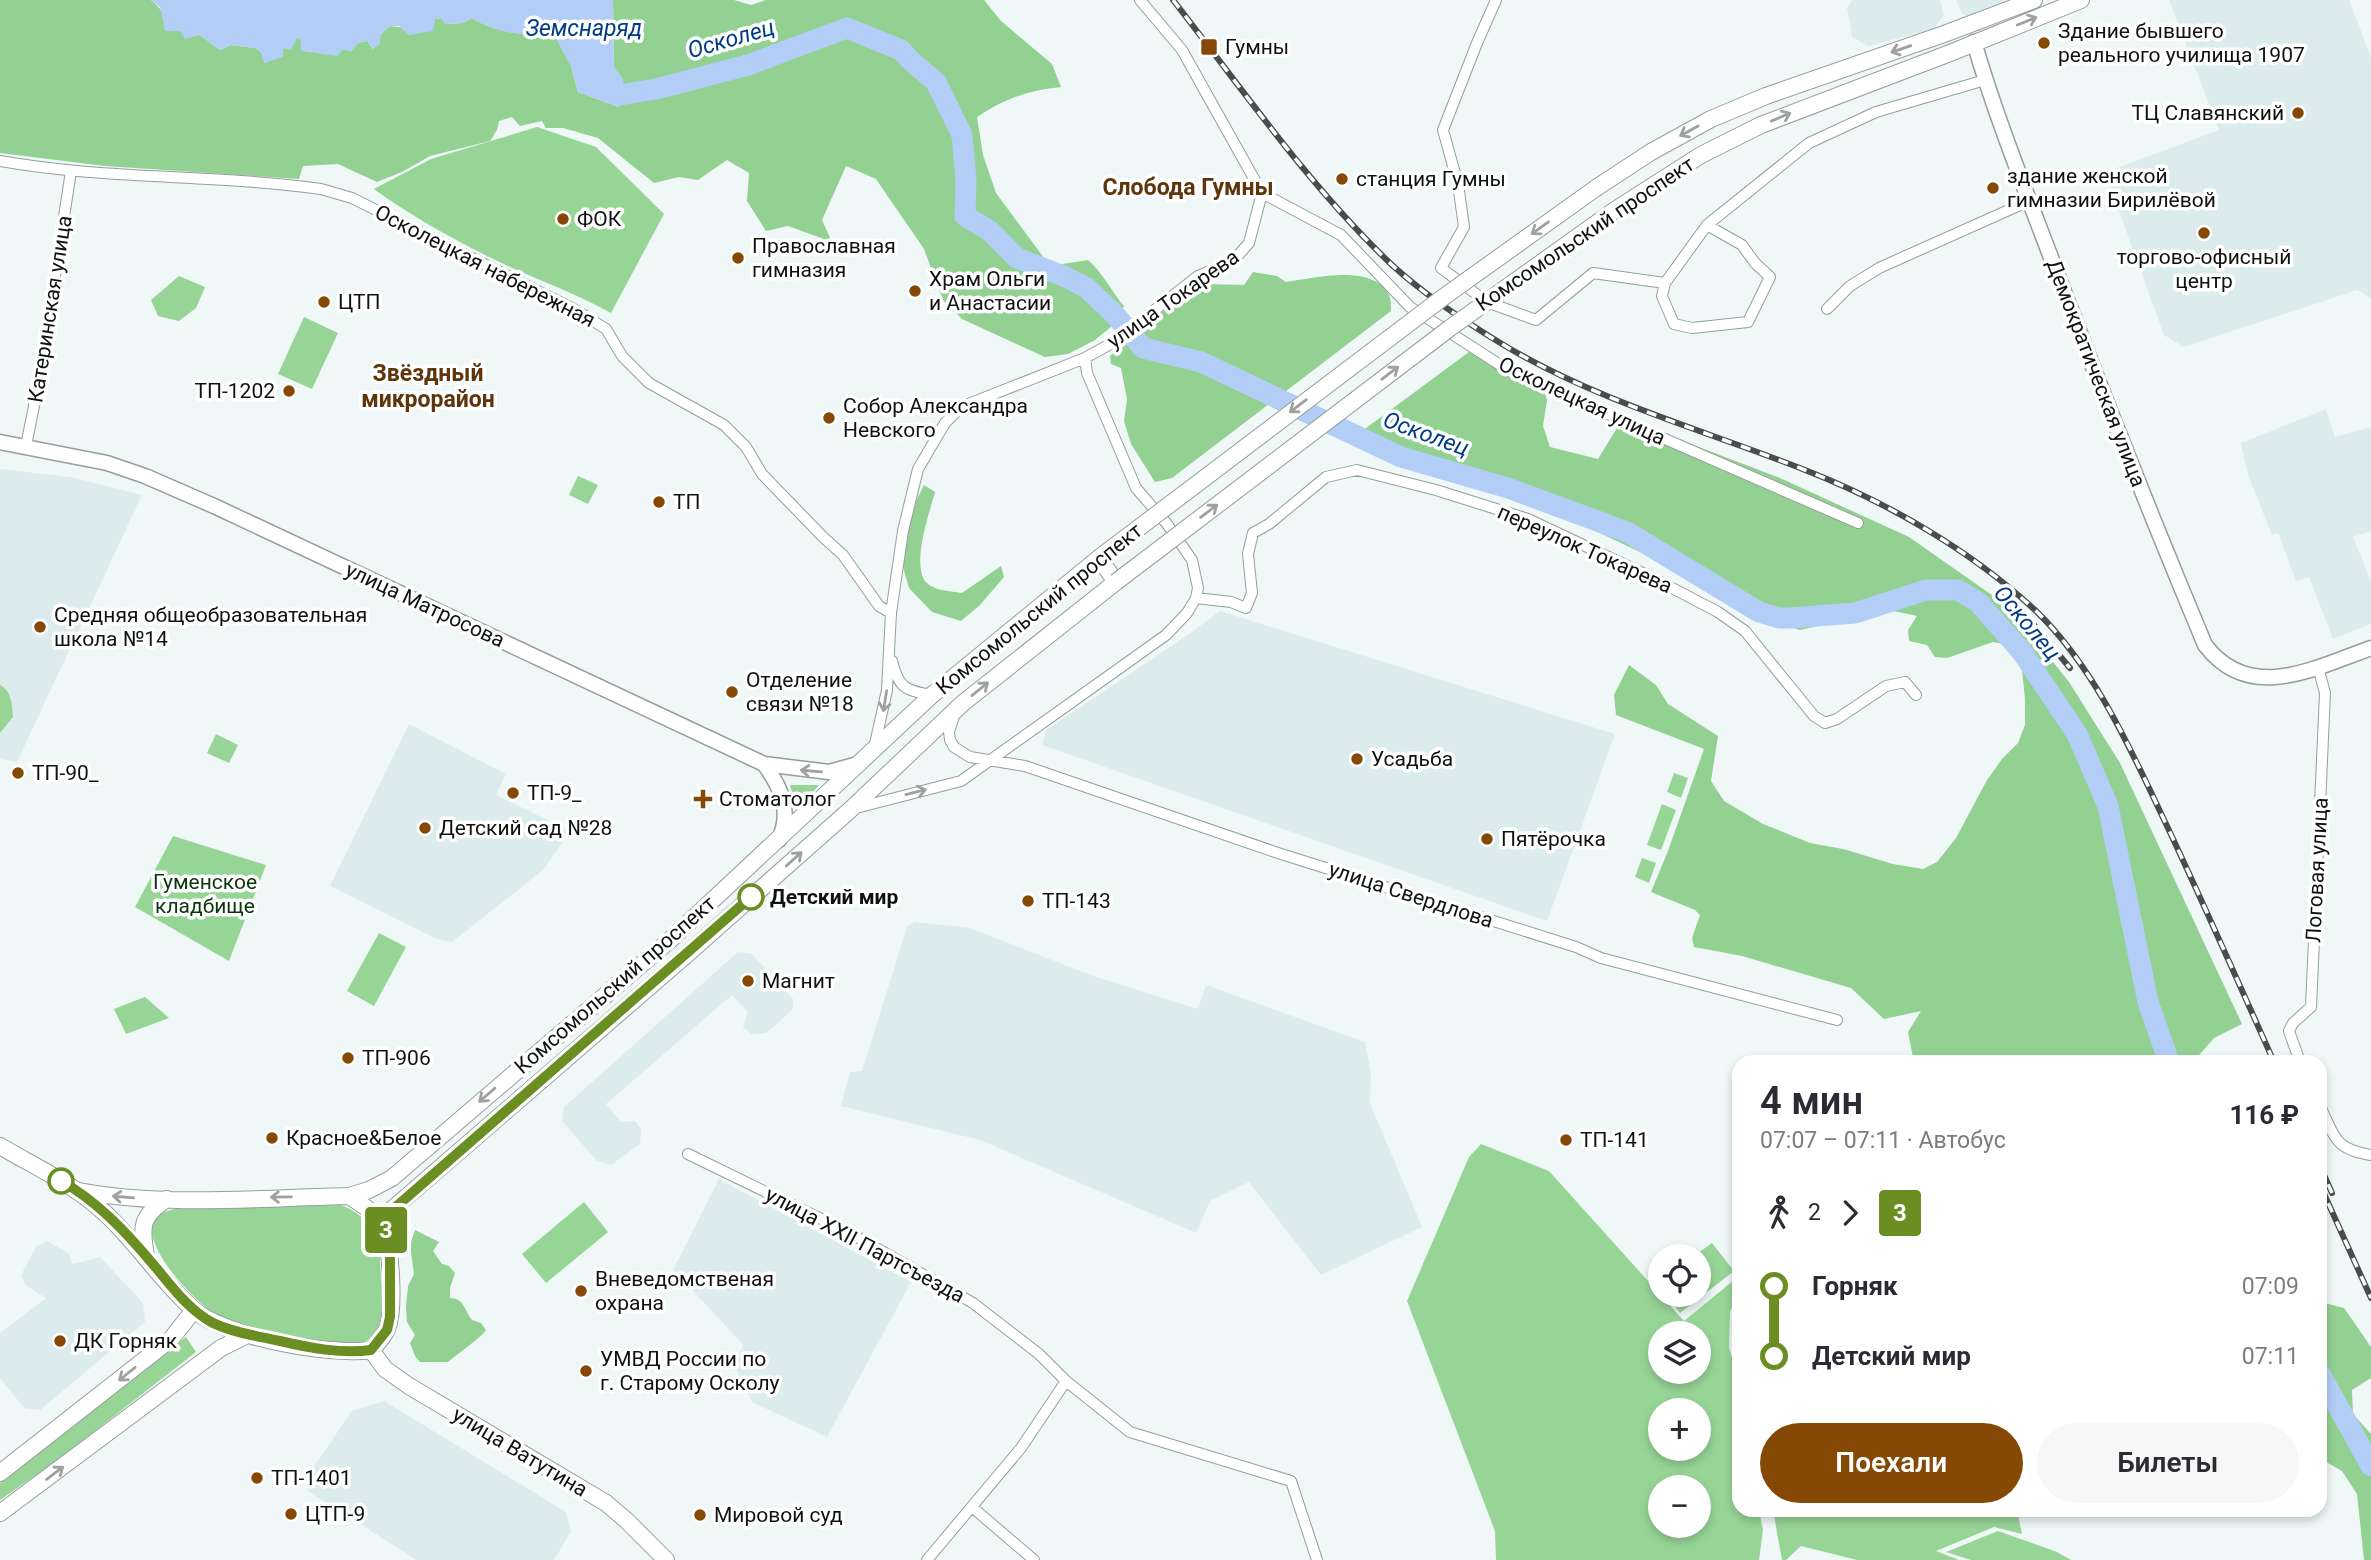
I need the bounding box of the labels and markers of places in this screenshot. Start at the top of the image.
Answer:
place label: Здание бывшего реального училища 1907 [2058,19,2305,67]
place label: Гумны [1225,35,1289,59]
marker: Здание бывшего реального училища 1907 [2036,35,2052,51]
marker: Гумны [1199,37,1219,57]
place label: ТЦ Славянский [2131,101,2284,125]
marker: ТЦ Славянский [2290,105,2306,121]
place label: здание женской гимназии Бирилёвой [2007,164,2216,212]
place label: станция Гумны [1356,167,1506,191]
marker: станция Гумны [1334,171,1350,187]
marker: здание женской гимназии Бирилёвой [1985,180,2001,196]
place label: ФОК [577,207,622,231]
marker: ФОК [555,211,571,227]
marker: торгово-офисный центр [2196,225,2212,241]
place label: Православная гимназия [752,234,896,282]
place label: торгово-офисный центр [2117,245,2291,293]
marker: Православная гимназия [730,250,746,266]
place label: Храм Ольги и Анастасии [929,267,1051,315]
marker: Храм Ольги и Анастасии [907,283,923,299]
place label: ЦТП [338,290,381,314]
marker: ЦТП [316,294,332,310]
place label: ТП-1202 [194,379,275,403]
marker: ТП-1202 [281,383,297,399]
place label: Собор Александра Невского [843,394,1028,442]
marker: Собор Александра Невского [821,410,837,426]
place label: ТП [673,490,701,514]
marker: ТП [651,494,667,510]
place label: Средняя общеобразовательная школа №14 [54,603,367,651]
marker: Средняя общеобразовательная школа №14 [32,619,48,635]
place label: Отделение связи №18 [746,668,854,716]
marker: Отделение связи №18 [724,684,740,700]
place label: Усадьба [1371,747,1453,771]
marker: Усадьба [1349,751,1365,767]
place label: ТП-90_ [32,761,99,785]
marker: ТП-90_ [10,765,26,781]
place label: ТП-9_ [527,781,582,805]
marker: ТП-9_ [505,785,521,801]
place label: Стоматолог [719,787,836,811]
marker: Стоматолог [693,789,713,809]
place label: Детский сад №28 [439,816,612,840]
marker: Детский сад №28 [417,820,433,836]
place label: Пятёрочка [1501,827,1606,851]
marker: Пятёрочка [1479,831,1495,847]
marker: Детский мир [738,884,764,910]
place label: Детский мир [770,885,898,909]
place label: ТП-143 [1042,889,1111,913]
marker: ТП-143 [1020,893,1036,909]
place label: Магнит [762,969,835,993]
marker: Магнит [740,973,756,989]
place label: ТП-906 [362,1046,431,1070]
marker: ТП-906 [340,1050,356,1066]
place label: Красное&Белое [286,1126,441,1150]
place label: ТП-141 [1580,1128,1649,1152]
marker: Красное&Белое [264,1130,280,1146]
marker: ТП-141 [1558,1132,1574,1148]
unlabelled marker [48,1168,74,1194]
place label: Вневедомственая охрана [595,1267,774,1315]
marker: Вневедомственая охрана [573,1283,589,1299]
place label: ДК Горняк [74,1329,178,1353]
marker: ДК Горняк [52,1333,68,1349]
place label: УМВД России по г. Старому Осколу [600,1347,780,1395]
marker: УМВД России по г. Старому Осколу [578,1363,594,1379]
place label: ТП-1401 [271,1466,352,1490]
marker: ТП-1401 [249,1470,265,1486]
place label: ЦТП-9 [305,1502,365,1526]
place label: Мировой суд [714,1503,843,1527]
marker: ЦТП-9 [283,1506,299,1522]
marker: Мировой суд [692,1507,708,1523]

